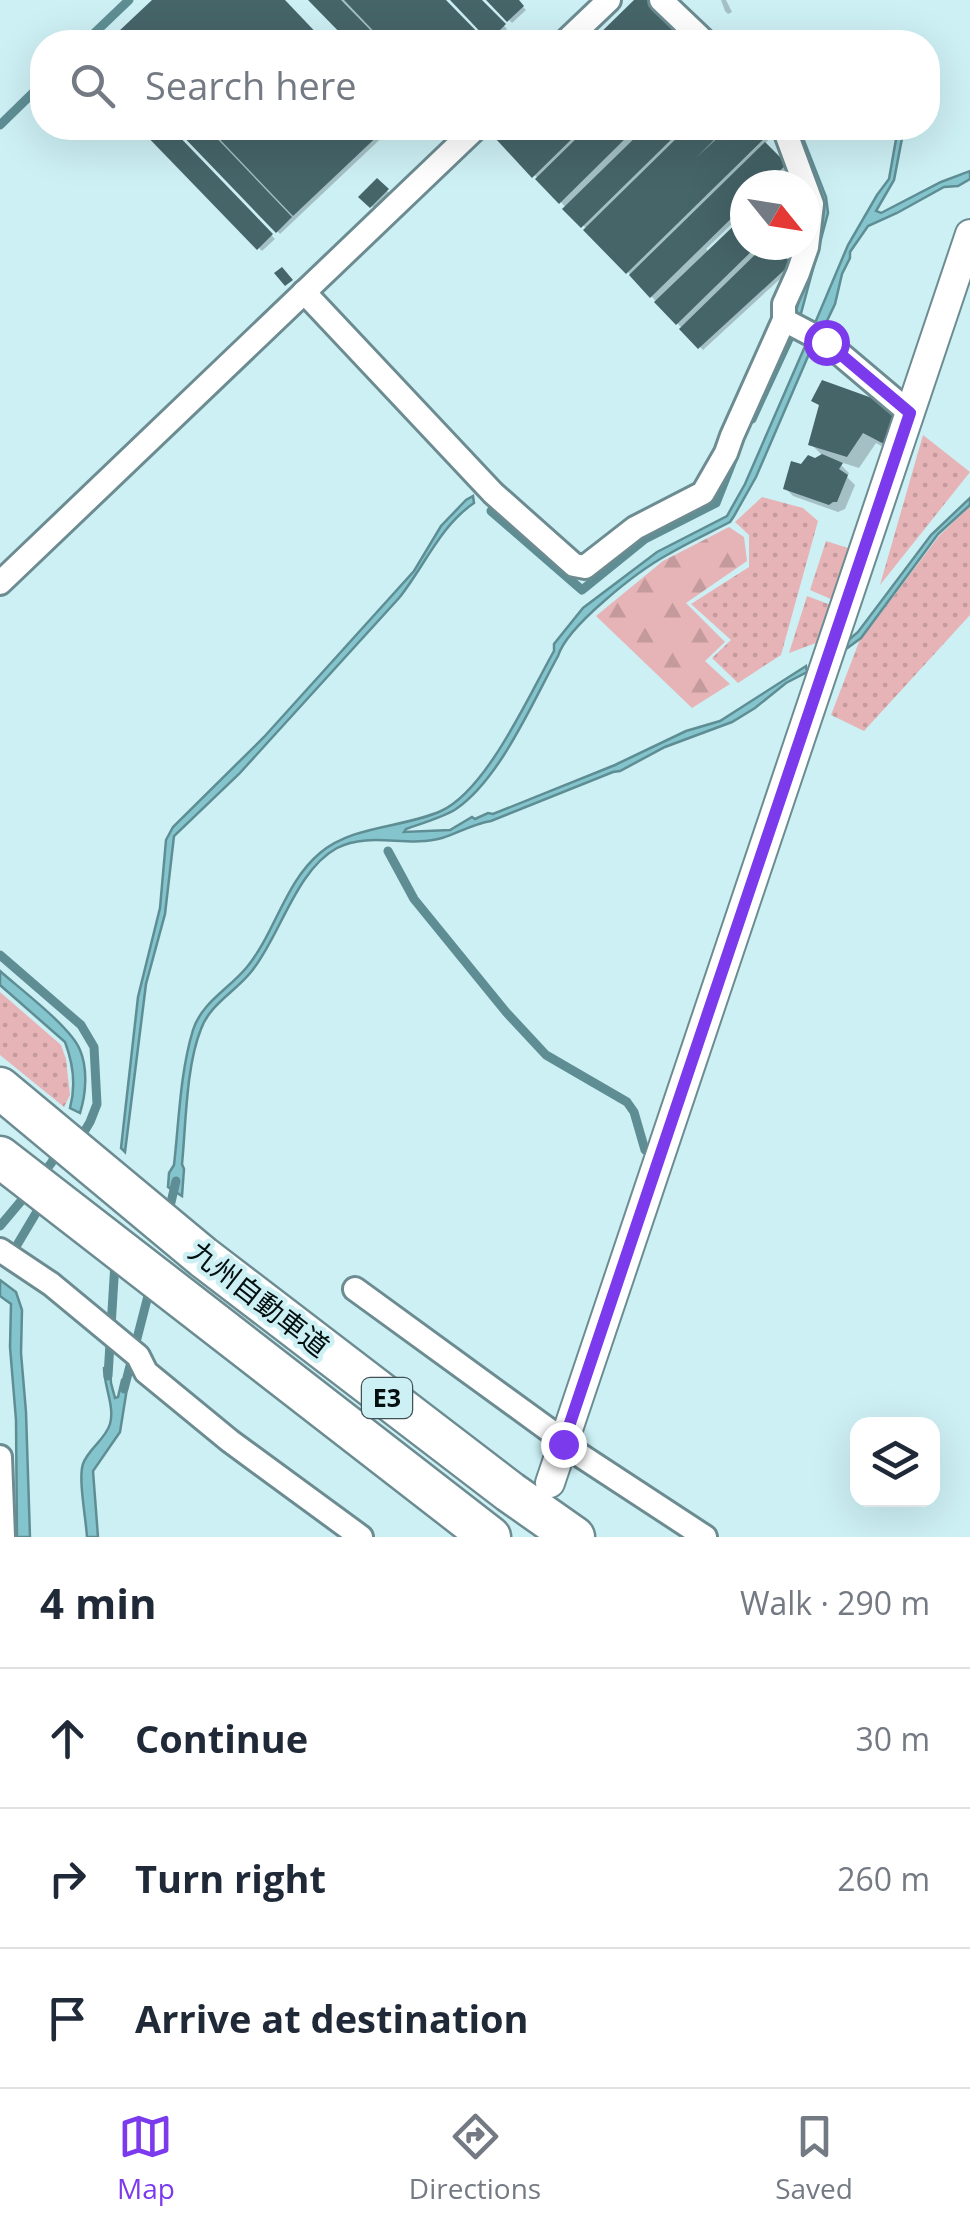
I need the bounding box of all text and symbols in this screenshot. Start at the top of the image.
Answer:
search box [30,30,940,140]
icon: search [65,58,120,113]
text: Search here [145,59,357,111]
north arrow [730,170,820,260]
route start [804,320,850,366]
street label: 九州自動車道 [182,1232,338,1365]
road number: E3 [362,1378,412,1418]
map controls [850,1417,940,1507]
button: layers [850,1417,940,1507]
route end [541,1422,587,1468]
text: 4 min [40,1574,157,1631]
text: Walk · 290 m [740,1581,930,1624]
icon: ahead [40,1711,95,1766]
text: Continue [135,1712,308,1764]
text: 30 m [855,1717,930,1760]
icon: right [40,1851,95,1906]
text: Turn right [135,1852,326,1904]
text: 260 m [837,1857,930,1900]
icon: arrive [40,1991,95,2046]
text: Arrive at destination [135,1992,529,2044]
tab: Map [117,2109,175,2207]
tab: Directions [409,2109,541,2207]
tab: Saved [775,2109,853,2207]

